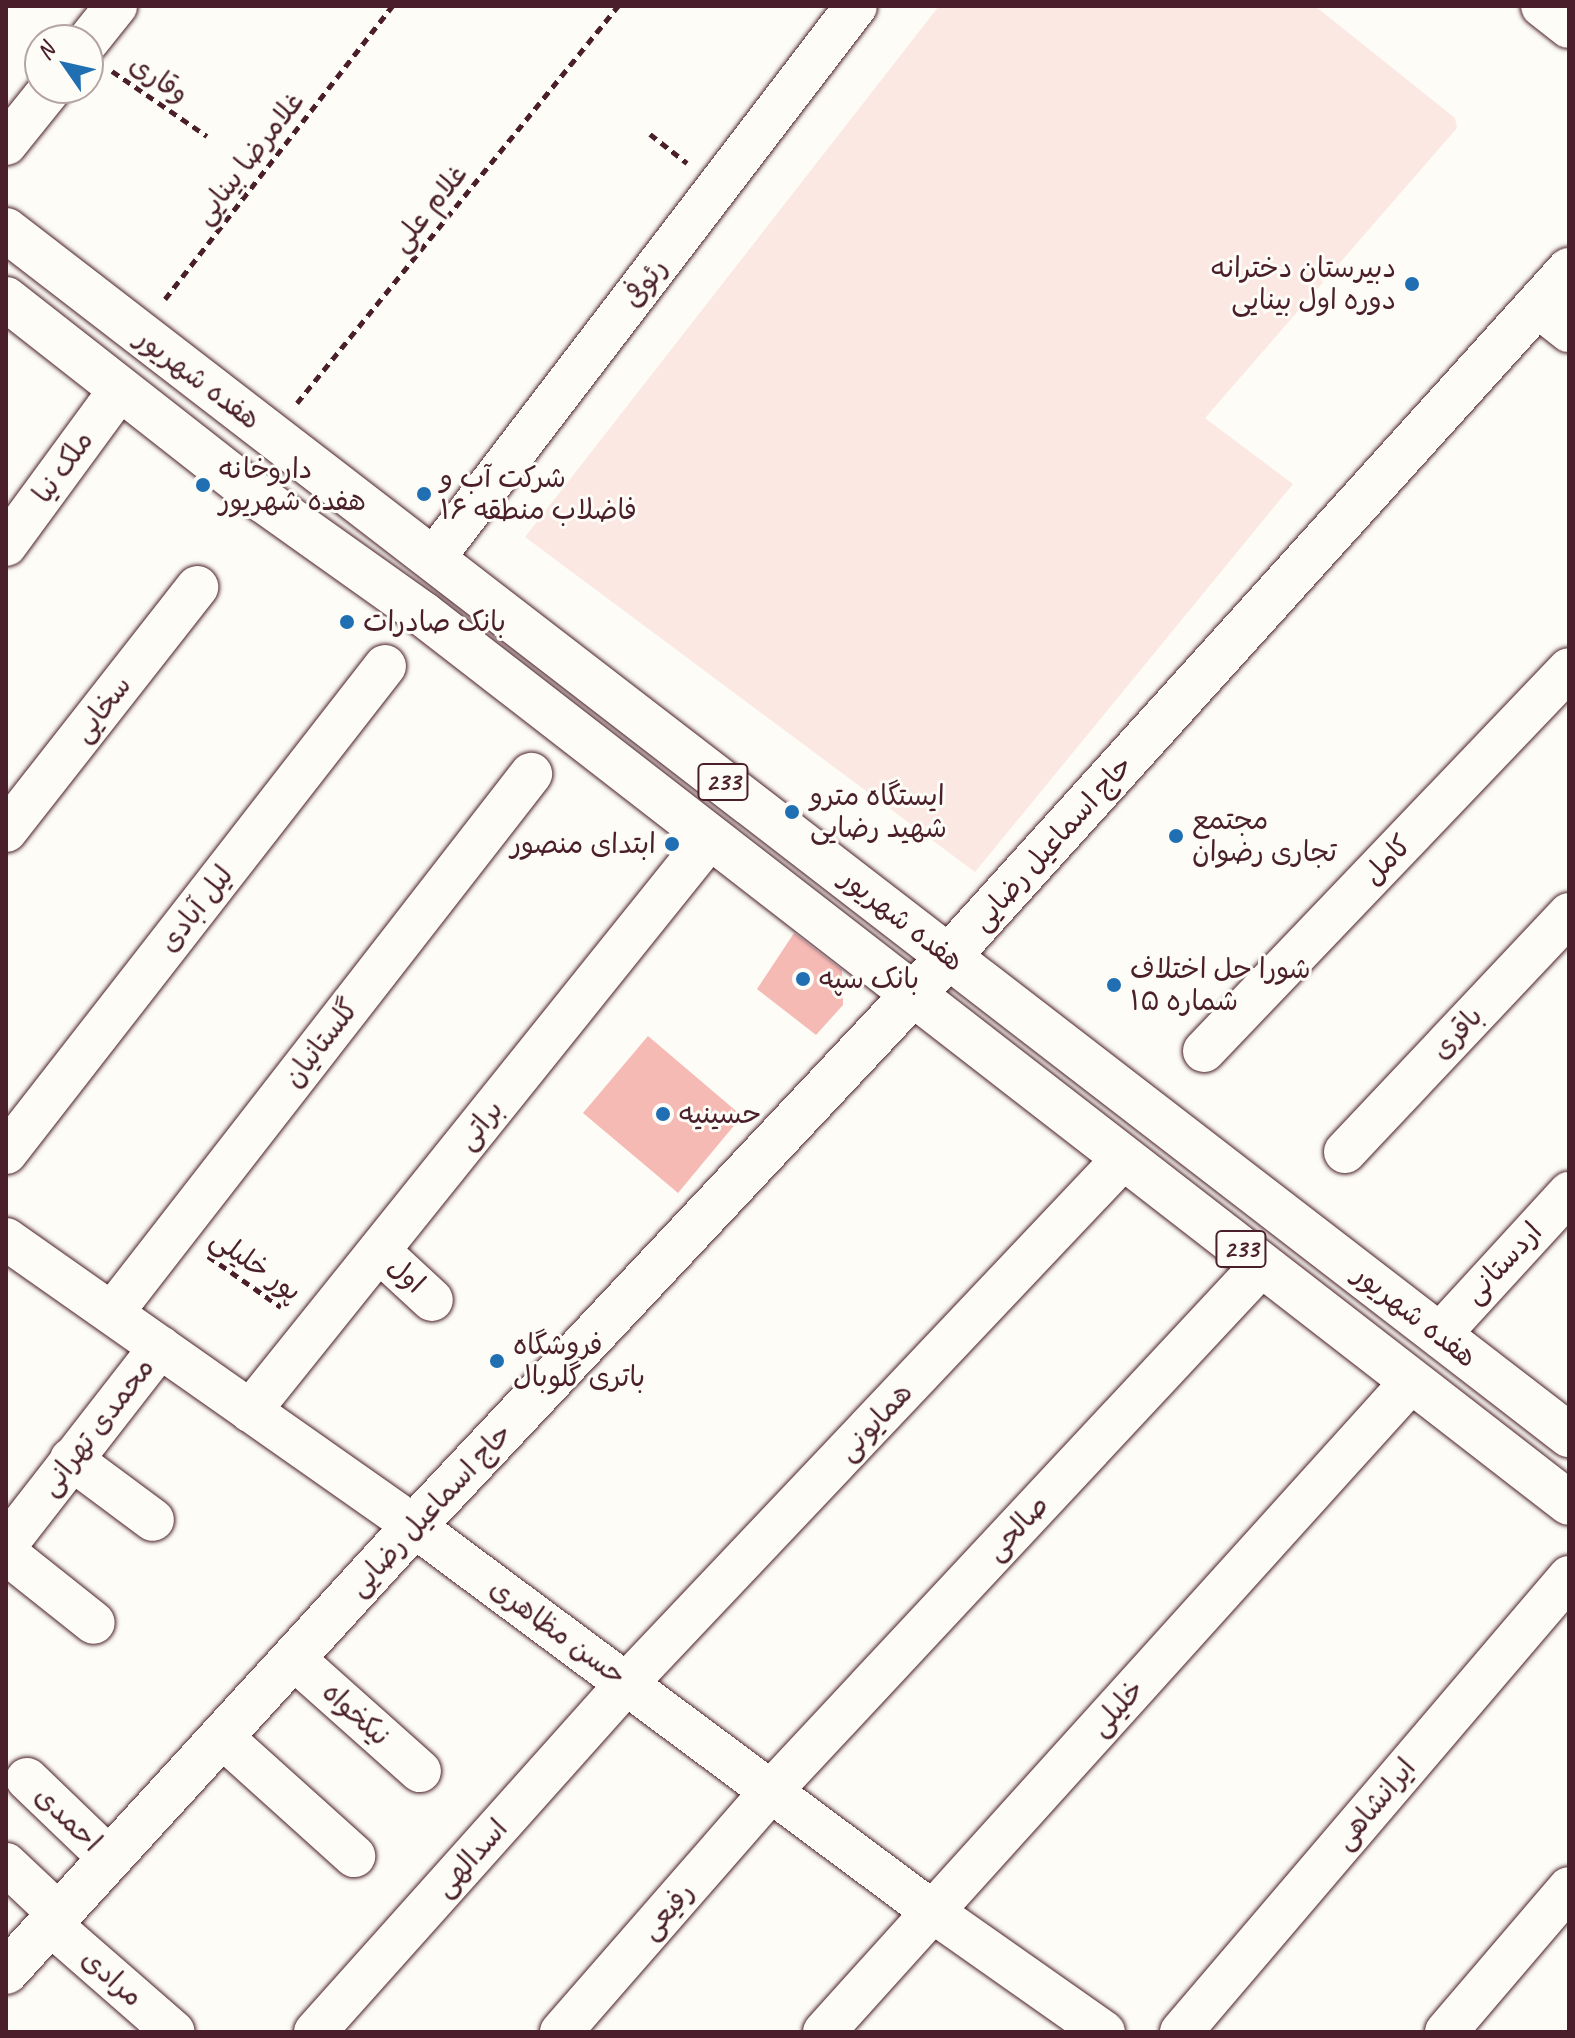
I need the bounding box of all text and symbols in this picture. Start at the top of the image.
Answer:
north arrow [24,24,104,104]
text: N [30,38,61,65]
street label: وقاری [123,47,195,111]
street label: غلامرضا بینایی [187,85,311,231]
street label: غلام علی [384,157,474,259]
place label: دبیرستان دخترانه دوره اول بینایی [1210,251,1396,317]
street label: رئوفی [616,252,674,314]
marker: دبیرستان دخترانه دوره اول بینایی [1403,275,1421,293]
street label: هفده شهریور [129,321,267,437]
street label: ملک نیا [26,424,100,510]
place label: داروخانه هفده شهریور [219,452,366,518]
place label: شرکت آب و فاضلاب منطقه ۱۶ [440,461,637,527]
marker: داروخانه هفده شهریور [194,476,212,494]
marker: شرکت آب و فاضلاب منطقه ۱۶ [415,485,433,503]
place label: بانک صادرات [363,605,506,639]
marker: بانک صادرات [338,613,356,631]
street label: سخایی [66,669,138,749]
street label: حاج اسماعیل رضایی [965,749,1139,937]
road number: 233 [697,760,749,804]
place label: ایستگاه مترو شهید رضایی [810,779,947,845]
marker: ایستگاه مترو شهید رضایی [781,801,803,823]
place label: مجتمع تجاری رضوان [1192,803,1337,869]
place label: ابتدای منصور [511,827,656,861]
marker: مجتمع تجاری رضوان [1167,827,1185,845]
street label: کامل [1355,828,1419,892]
marker: ابتدای منصور [663,835,681,853]
street label: لیل آبادی [152,859,240,959]
street label: هفده شهریور [834,862,970,978]
place label: شورا حل اختلاف شماره ۱۵ [1130,952,1311,1018]
place label: بانک سپه [819,962,919,996]
marker: بانک سپه [794,970,812,988]
marker: شورا حل اختلاف شماره ۱۵ [1105,976,1123,994]
street label: گلستانیان [276,992,366,1094]
street label: باقری [1424,1000,1490,1066]
street label: براتی [450,1093,510,1157]
place label: حسینیه [679,1097,761,1131]
marker: حسینیه [654,1105,672,1123]
street label: اردستانی [1457,1215,1549,1311]
street label: پور خلیلی [204,1222,308,1308]
road number: 233 [1215,1227,1267,1271]
street label: اول [380,1250,432,1300]
street label: هفده شهریور [1347,1258,1483,1374]
place label: فروشگاه باتری گلوبال [513,1328,645,1394]
street label: محمدی تهرانی [33,1351,161,1503]
marker: فروشگاه باتری گلوبال [488,1352,506,1370]
street label: همایونی [831,1376,919,1468]
street label: حاج اسماعیل رضایی [341,1417,519,1603]
street label: صالحی [978,1488,1056,1568]
street label: حسن مظاهری [483,1571,633,1693]
street label: خلیلی [1083,1673,1151,1743]
street label: نیکخواه [315,1675,397,1753]
street label: ایرانشاهی [1327,1752,1423,1856]
street label: احمدی [28,1779,108,1859]
street label: اسدالهی [427,1812,515,1904]
street label: رفیعی [633,1875,701,1947]
street label: مرادی [74,1942,150,2014]

